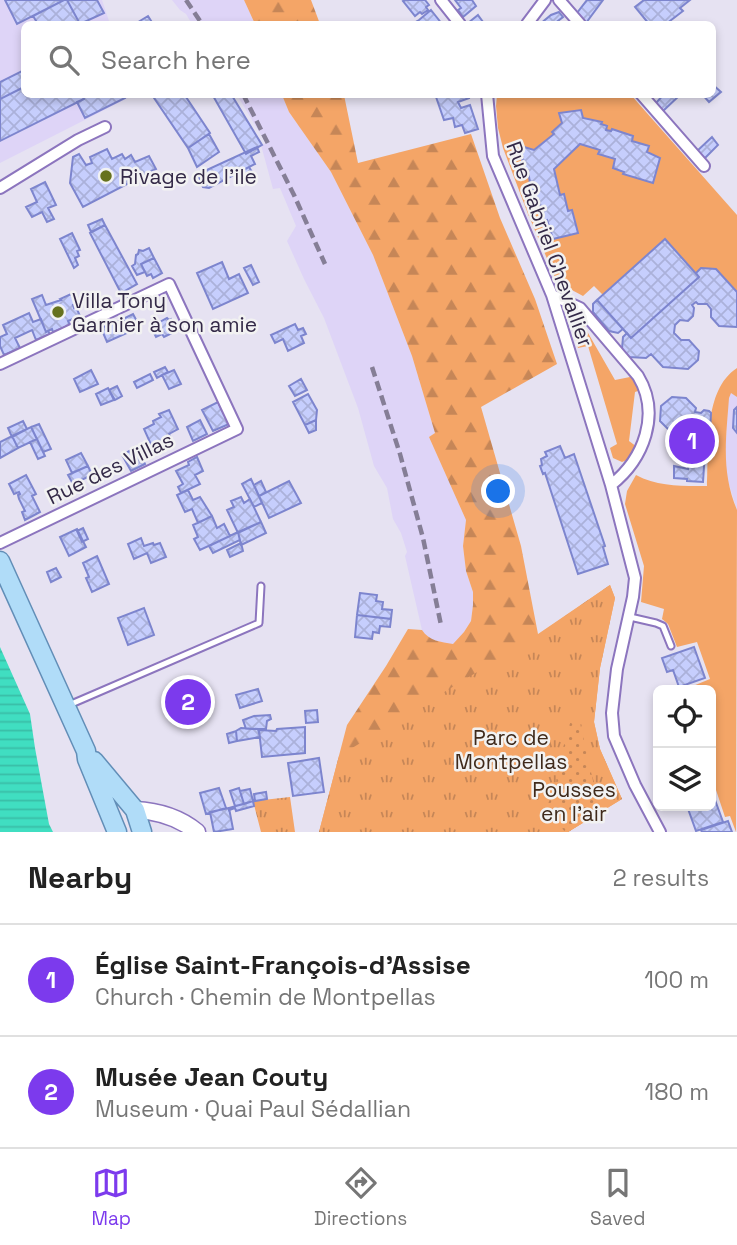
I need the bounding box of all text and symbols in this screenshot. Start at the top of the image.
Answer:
search box [21,21,716,98]
icon: search [45,41,83,79]
text: Search here [101,43,251,77]
street label: Rue Gabriel Chevallier [500,138,600,350]
place label: Rivage de l'ile [120,163,257,190]
marker: Rivage de l'ile [98,168,114,184]
place label: Villa Tony Garnier à son amie [72,287,257,338]
marker: Villa Tony Garnier à son amie [50,304,66,320]
pin: 1 [669,415,715,467]
street label: Rue des Villas [42,426,178,510]
your location [481,474,515,508]
pin: 2 [165,676,211,728]
map controls [653,685,716,811]
button: locate [653,685,716,748]
park label: Parc de Montpellas [455,724,567,775]
button: layers [653,748,716,811]
park label: Pousses en l'air [532,776,616,827]
text: Nearby [28,858,132,897]
text: 2 results [613,863,709,893]
text: Église Saint-François-d'Assise [95,948,471,982]
text: 1 [46,965,56,995]
text: 100 m [644,965,709,995]
text: Church · Chemin de Montpellas [95,982,436,1012]
text: Musée Jean Couty [95,1060,328,1094]
text: 2 [44,1077,58,1107]
text: 180 m [645,1077,709,1107]
text: Museum · Quai Paul Sédallian [95,1094,411,1124]
tab: Map [91,1164,131,1231]
tab: Directions [314,1164,407,1231]
tab: Saved [590,1164,646,1231]

